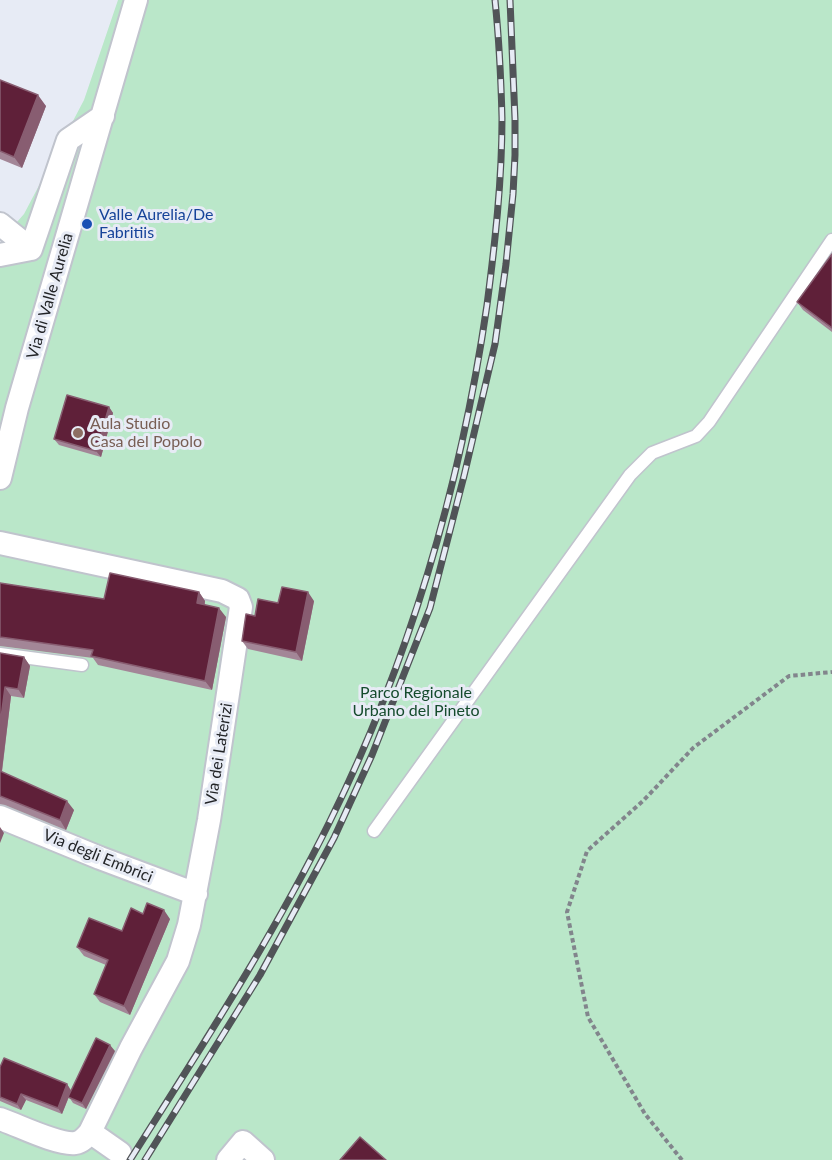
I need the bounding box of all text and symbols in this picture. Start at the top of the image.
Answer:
place label: Valle Aurelia/De Fabritiis [99,205,214,243]
marker: Valle Aurelia/De Fabritiis [80,217,94,231]
street label: Via di Valle Aurelia [23,231,77,361]
place label: Aula Studio Casa del Popolo [90,414,202,452]
marker: Aula Studio Casa del Popolo [71,426,85,440]
park label: Parco Regionale Urbano del Pineto [352,683,480,721]
street label: Via dei Laterizi [201,702,237,806]
street label: Via degli Embrici [40,825,156,887]

